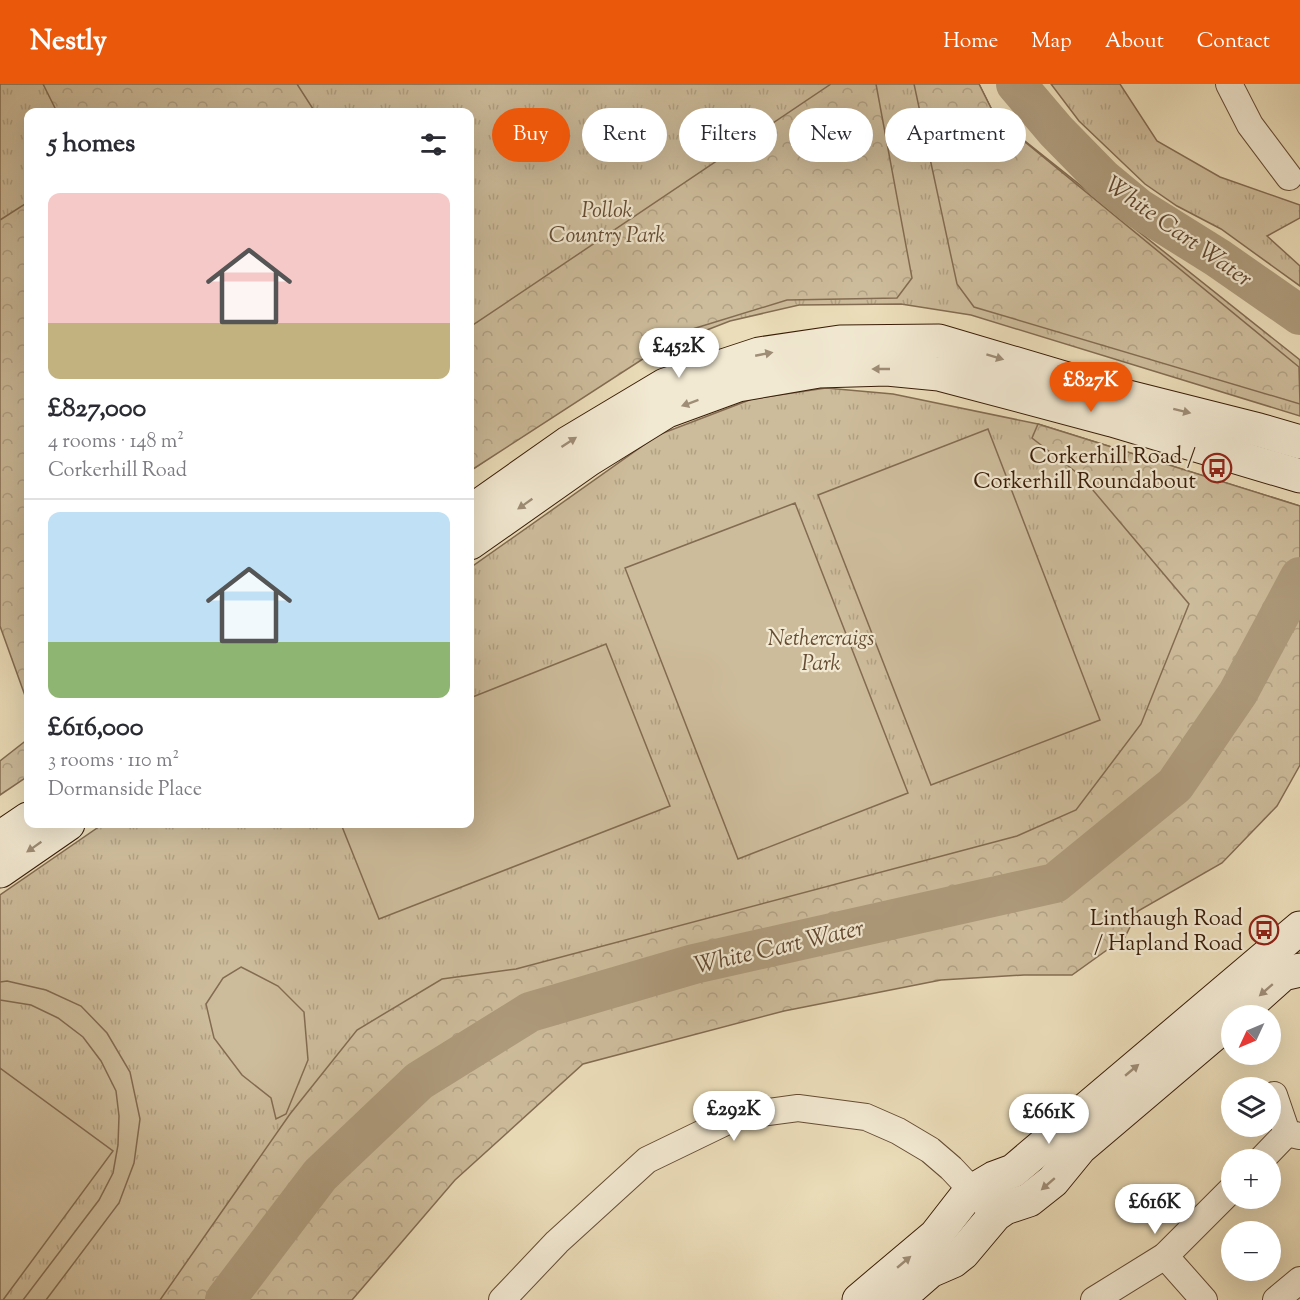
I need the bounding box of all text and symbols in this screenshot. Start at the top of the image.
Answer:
text: Nestly [30,22,107,62]
text: Home [943,27,998,57]
text: Map [1031,27,1072,57]
text: About [1105,27,1164,57]
text: Contact [1197,27,1270,57]
chip: Buy [492,108,570,162]
chip: Rent [582,108,667,162]
chip: Filters [679,108,777,162]
chip: New [789,108,873,162]
chip: Apartment [885,108,1026,162]
text: 5 homes [48,126,135,163]
icon: filters [417,128,450,161]
water label: White Cart Water [1097,169,1259,297]
park label: Pollok Country Park [549,196,665,253]
icon: home [195,232,303,340]
pin: £452K [637,328,721,379]
text: £452K [653,333,705,362]
one-way arrow [755,349,774,358]
one-way arrow [986,353,1004,362]
pin: £827K [1049,362,1133,413]
one-way arrow [871,364,890,374]
text: £827K [1064,367,1118,396]
text: £827,000 [48,391,146,428]
one-way arrow [681,398,699,408]
one-way arrow [1173,406,1191,416]
text: 4 rooms · 148 m² [48,428,184,457]
one-way arrow [561,437,577,448]
place label: Corkerhill Road / Corkerhill Roundabout [973,442,1196,499]
bus stop icon: Corkerhill Road / Corkerhill Roundabout [1201,452,1233,484]
text: Corkerhill Road [48,457,187,486]
one-way arrow [517,498,533,510]
icon: home [195,551,303,659]
park label: Nethercraigs Park [768,624,874,681]
text: £616,000 [48,710,143,747]
text: 3 rooms · 110 m² [48,747,179,776]
text: Dormanside Place [48,776,202,805]
one-way arrow [26,841,42,852]
place label: Linthaugh Road / Hapland Road [1090,904,1243,961]
water label: White Cart Water [691,912,868,984]
bus stop icon: Linthaugh Road / Hapland Road [1248,914,1280,946]
one-way arrow [1258,983,1274,996]
north arrow [1221,1005,1281,1065]
map controls [1221,1005,1281,1281]
one-way arrow [1124,1064,1140,1077]
button: layers [1221,1077,1281,1137]
pin: £292K [692,1091,776,1142]
pin: £661K [1007,1094,1091,1145]
text: £292K [707,1096,761,1125]
text: £661K [1023,1099,1075,1128]
button: + [1221,1149,1281,1209]
one-way arrow [1041,1177,1056,1190]
pin: £616K [1113,1184,1197,1235]
text: £616K [1129,1189,1181,1218]
button: − [1221,1221,1281,1281]
one-way arrow [896,1256,912,1269]

